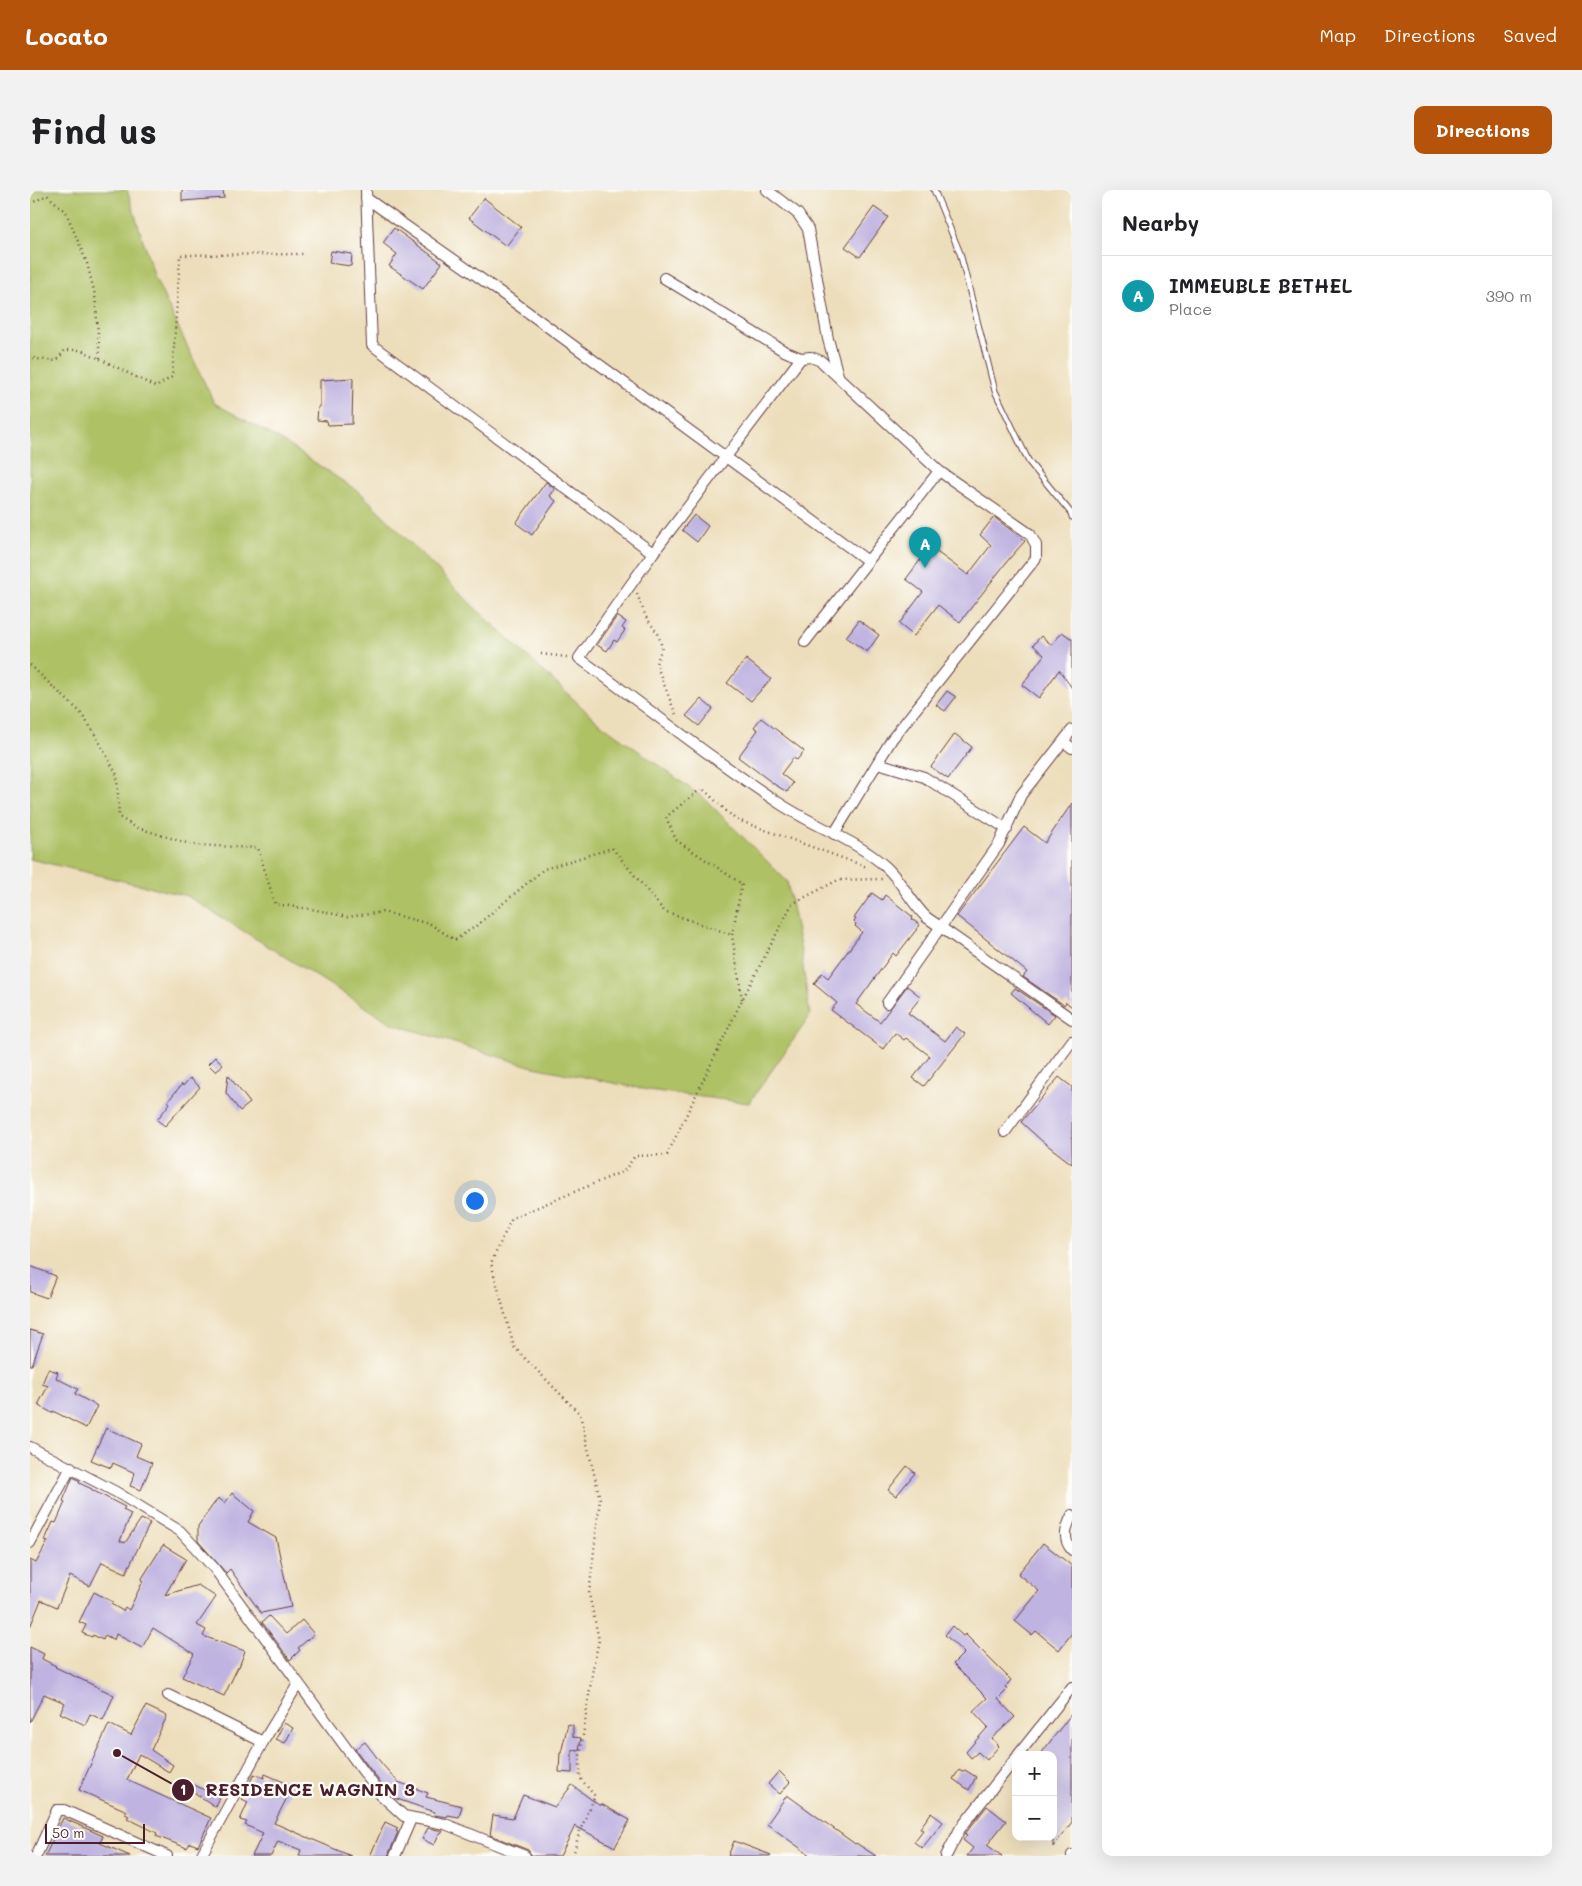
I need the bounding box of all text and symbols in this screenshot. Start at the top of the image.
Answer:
text: Locato [25,20,108,51]
text: Map [1319,23,1356,47]
text: Directions [1384,23,1476,47]
text: Saved [1504,23,1557,47]
button: Directions [1414,106,1552,154]
text: Find us [30,107,157,153]
text: Nearby [1122,209,1199,236]
text: IMMEUBLE BETHEL [1169,273,1352,298]
text: A [1132,285,1144,306]
text: 390 m [1485,285,1532,306]
text: Place [1169,298,1212,319]
pin: A [909,527,941,568]
your location [462,1188,488,1214]
map controls [1012,1751,1057,1841]
button: + [1012,1751,1057,1796]
callout: RESIDENCE WAGNIN 3 [171,1774,425,1807]
text: RESIDENCE WAGNIN 3 [205,1777,415,1801]
text: 1 [180,1779,186,1799]
button: − [1012,1796,1057,1841]
scale bar [45,1821,145,1844]
text: 50 m [52,1823,84,1842]

